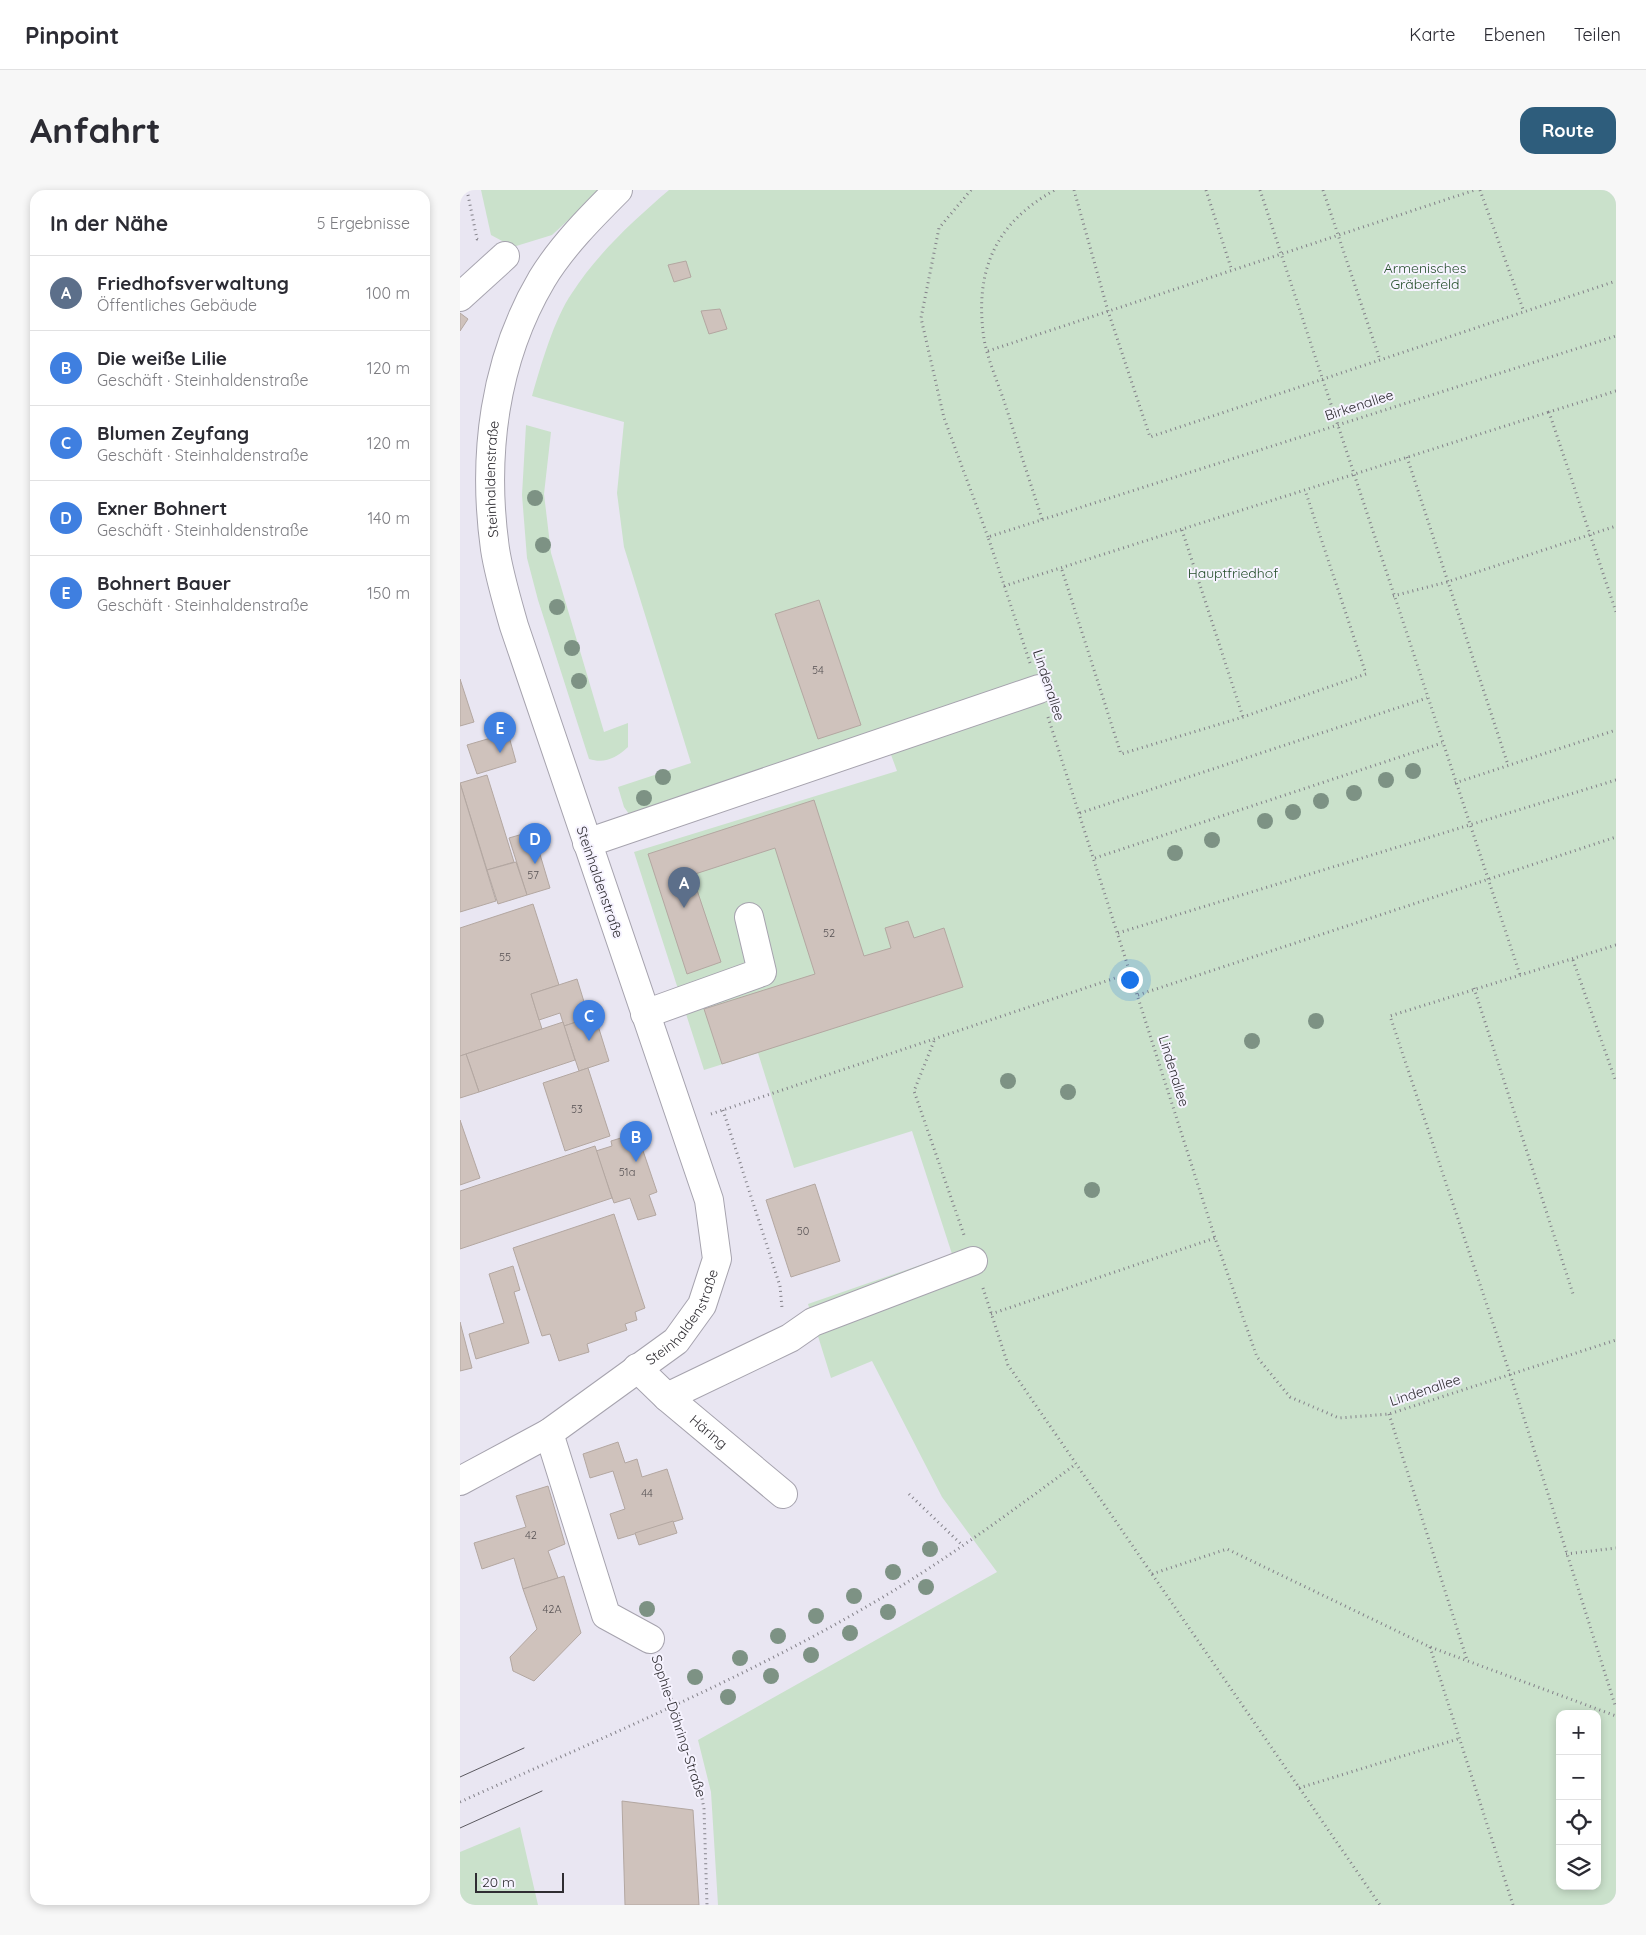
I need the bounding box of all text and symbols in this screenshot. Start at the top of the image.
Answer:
text: Pinpoint [25,20,119,50]
text: Karte [1409,23,1455,46]
text: Ebenen [1483,23,1546,46]
text: Teilen [1574,23,1621,46]
button: Route [1520,107,1616,154]
text: Anfahrt [30,108,161,152]
text: In der Nähe [50,210,168,236]
text: 5 Ergebnisse [317,213,410,233]
park label: Armenisches Gräberfeld [1384,259,1466,293]
text: Friedhofsverwaltung [97,271,289,295]
text: A [61,283,71,303]
text: 100 m [366,283,410,303]
text: Öffentliches Gebäude [97,295,257,315]
text: Die weiße Lilie [97,346,227,370]
text: B [61,358,71,378]
text: 120 m [367,358,410,378]
text: Geschäft · Steinhaldenstraße [97,370,309,390]
street label: Birkenallee [1322,385,1396,425]
street label: Steinhaldenstraße [481,419,503,538]
text: Blumen Zeyfang [97,421,249,445]
text: C [61,433,71,453]
text: 120 m [367,433,410,453]
text: Geschäft · Steinhaldenstraße [97,445,309,465]
text: Exner Bohnert [97,496,227,520]
text: D [60,508,72,528]
text: 140 m [367,508,410,528]
text: Geschäft · Steinhaldenstraße [97,520,309,540]
park label: Hauptfriedhof [1188,564,1278,582]
text: Bohnert Bauer [97,571,231,595]
text: E [61,583,71,603]
text: 150 m [367,583,410,603]
text: Geschäft · Steinhaldenstraße [97,595,309,615]
street label: Lindenallee [1029,647,1069,723]
house number: 54 [812,663,824,677]
pin: E [484,712,516,753]
pin: D [519,823,551,864]
street label: Steinhaldenstraße [572,824,628,940]
pin: A [668,867,700,908]
house number: 57 [527,868,539,882]
house number: 52 [823,926,835,940]
house number: 55 [499,950,511,964]
your location [1117,967,1143,993]
pin: C [573,1000,605,1041]
street label: Lindenallee [1155,1033,1193,1109]
house number: 53 [571,1102,583,1116]
pin: B [620,1121,652,1162]
house number: 51a [619,1165,635,1179]
house number: 50 [797,1224,809,1238]
street label: Steinhaldenstraße [642,1267,722,1369]
street label: Lindenallee [1387,1370,1463,1410]
street label: Häring [686,1411,731,1453]
house number: 44 [641,1486,653,1500]
house number: 42 [525,1528,537,1542]
house number: 42A [542,1602,562,1616]
street label: Sophie-Döhring-Straße [647,1652,711,1800]
map controls [1556,1710,1601,1890]
button: + [1556,1710,1601,1755]
button: − [1556,1755,1601,1800]
button: locate [1556,1800,1601,1845]
button: layers [1556,1845,1601,1890]
scale bar [475,1870,564,1893]
text: 20 m [482,1873,515,1891]

